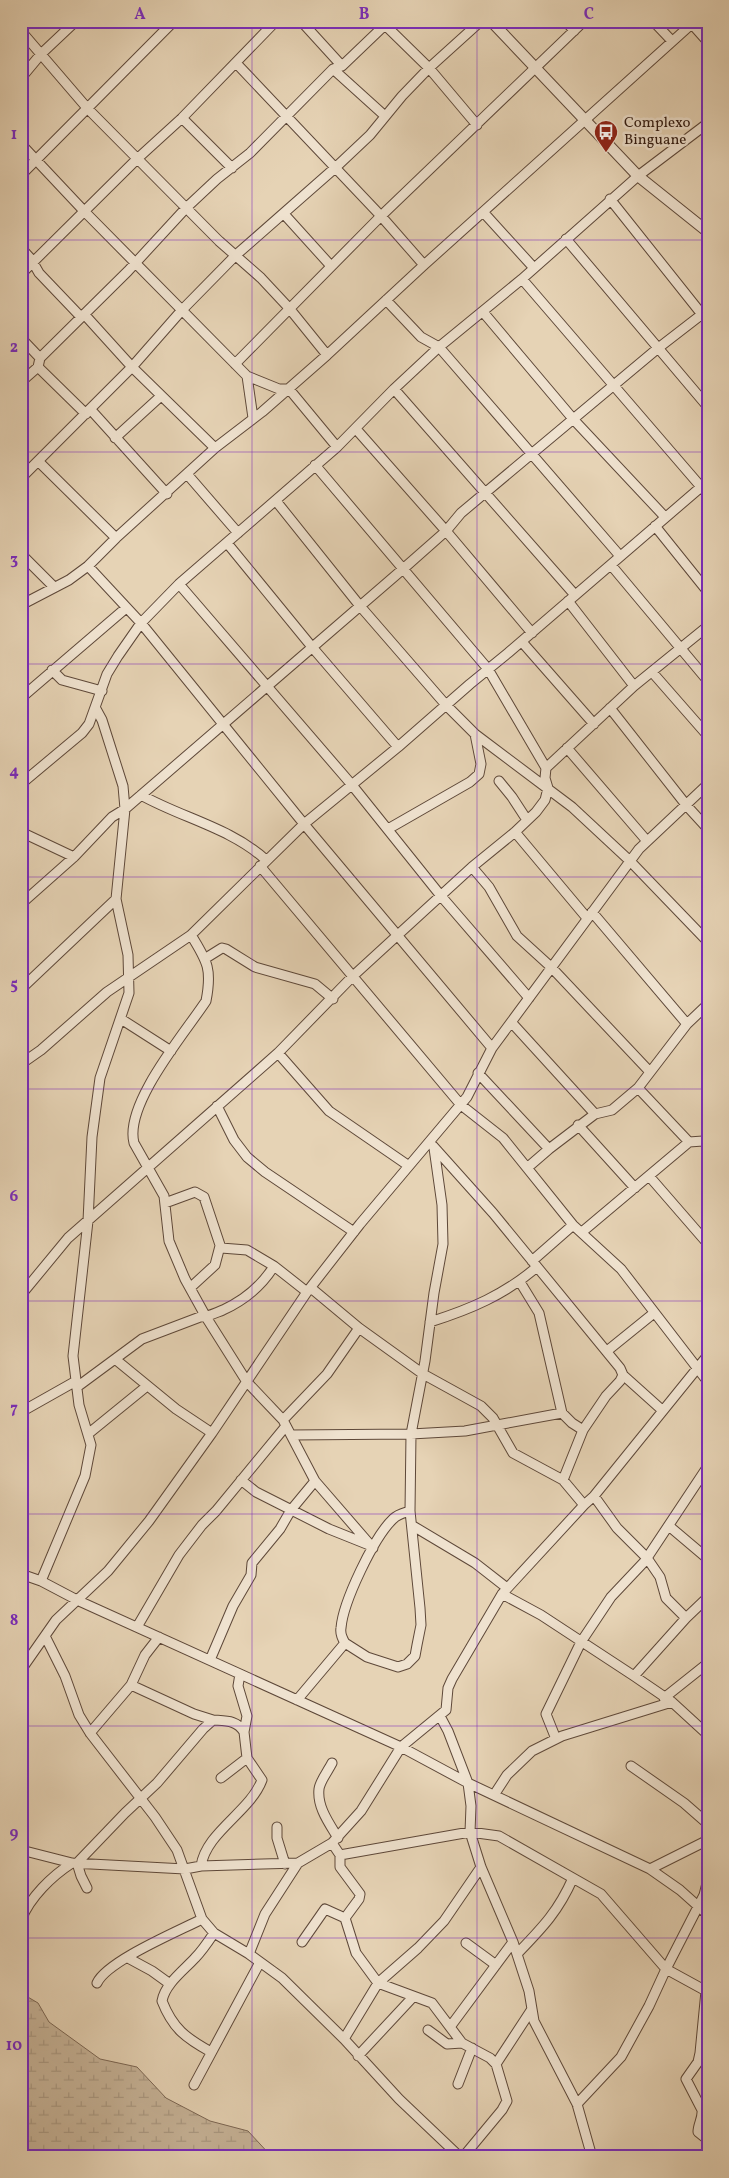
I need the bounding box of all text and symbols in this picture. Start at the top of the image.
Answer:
text: A [134,4,146,26]
text: B [359,4,370,26]
text: C [584,4,594,26]
place label: Complexo Binguane [624,113,691,151]
bus stop icon: Complexo Binguane [593,119,619,153]
text: 1 [11,124,17,146]
text: 2 [10,337,18,359]
text: 3 [10,549,18,571]
text: 4 [9,761,19,783]
text: 5 [10,974,18,996]
text: 6 [10,1186,19,1208]
text: 7 [10,1398,18,1420]
text: 8 [10,1610,18,1632]
text: 9 [10,1823,19,1845]
text: 10 [6,2035,22,2057]

